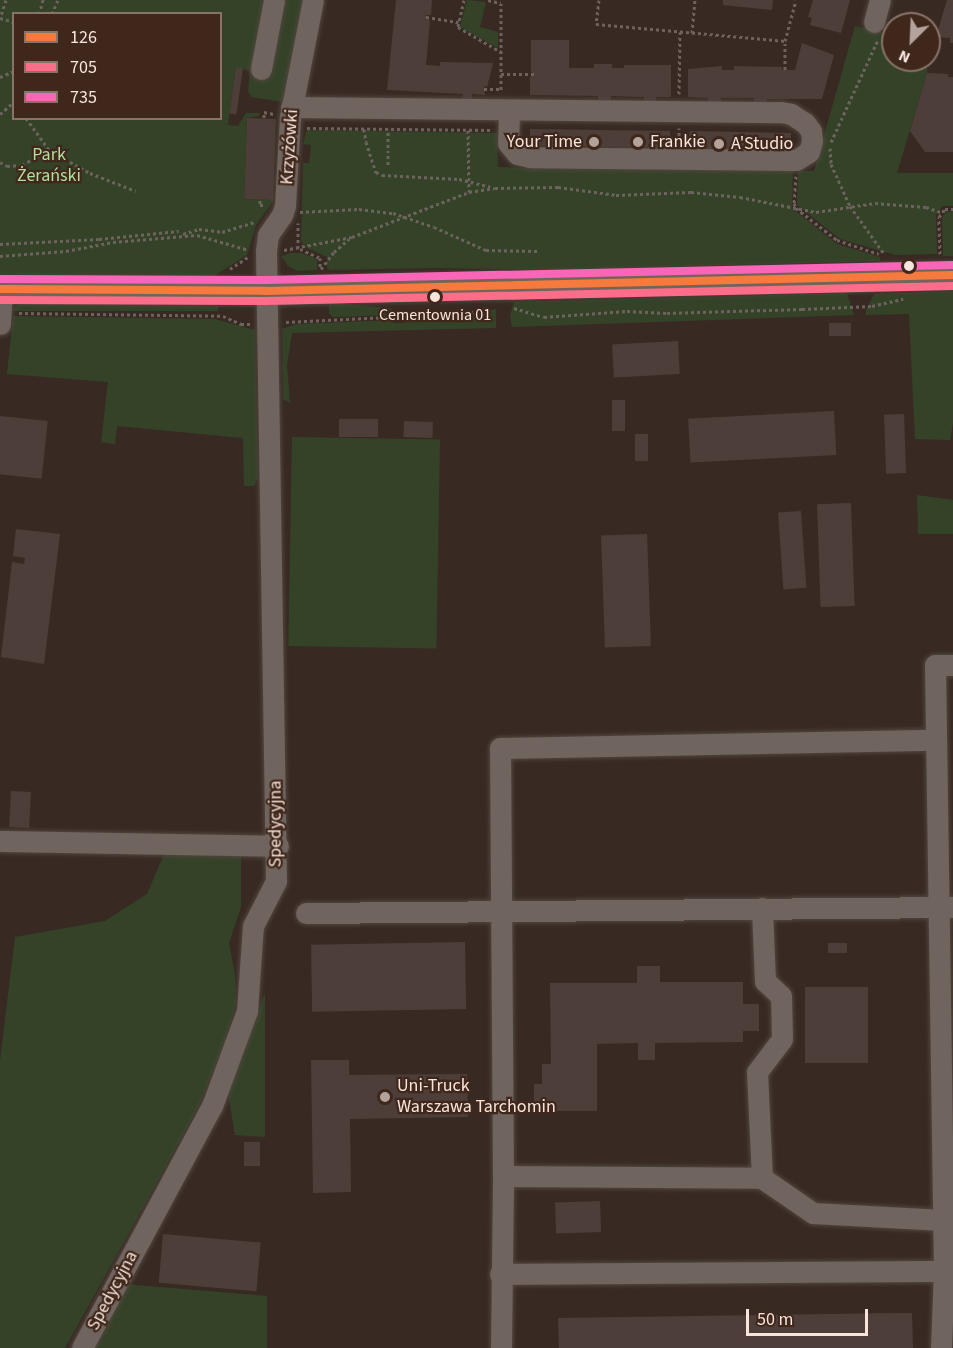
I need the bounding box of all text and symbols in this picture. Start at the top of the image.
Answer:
legend [12,12,222,120]
north arrow [881,12,941,72]
text: 126 [70,25,97,50]
text: N [895,44,914,69]
text: 705 [70,55,97,80]
text: 735 [70,85,97,110]
street label: Krzyżówki [277,109,303,185]
place label: Your Time [507,131,582,153]
place label: Frankie [650,131,706,153]
place label: A'Studio [731,133,793,155]
marker: Your Time [587,135,601,149]
marker: Frankie [631,135,645,149]
marker: A'Studio [712,137,726,151]
park label: Park Żerański [17,145,81,188]
unlabelled marker [903,260,915,272]
marker: Cementownia 01 [429,291,441,303]
place label: Cementownia 01 [379,305,491,325]
street label: Spedycyjna [265,781,287,867]
place label: Uni-Truck Warszawa Tarchomin [397,1076,556,1118]
marker: Uni-Truck Warszawa Tarchomin [378,1090,392,1104]
street label: Spedycyjna [83,1248,143,1334]
scale bar [749,1297,870,1335]
text: 50 m [757,1307,793,1332]

